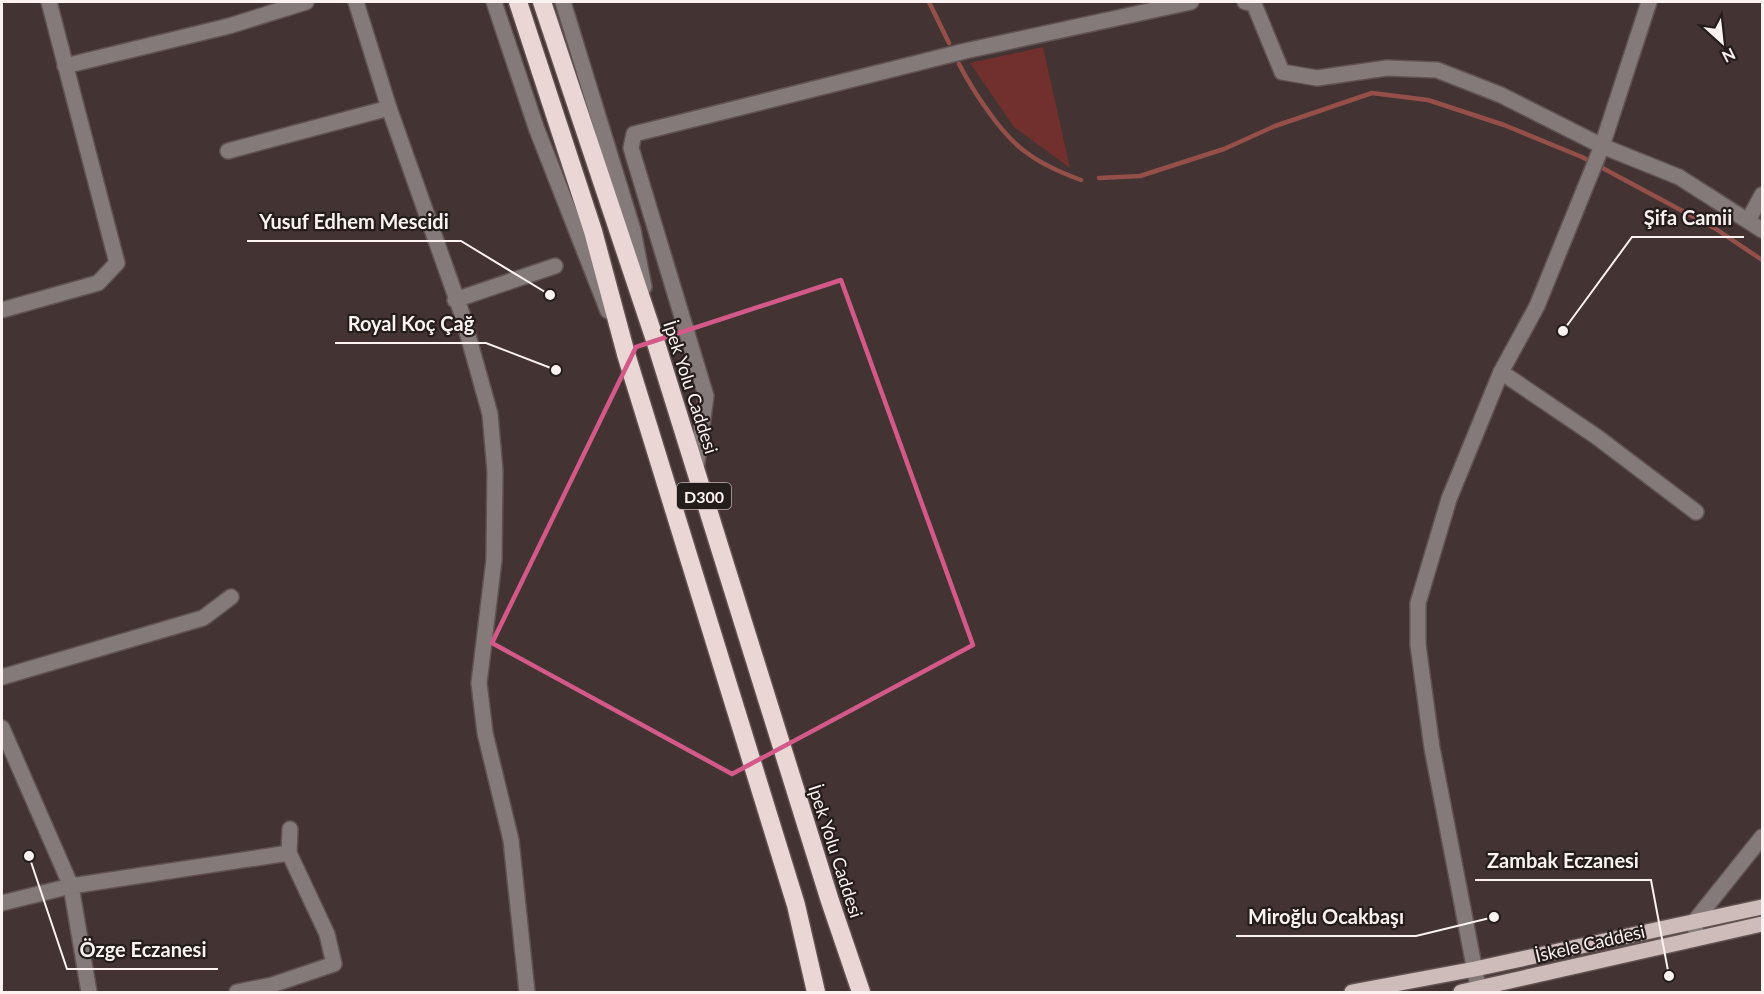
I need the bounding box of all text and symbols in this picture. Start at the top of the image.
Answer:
north arrow [1692,12,1752,72]
text: N [1719,45,1739,67]
callout: Şifa Camii [1632,199,1744,237]
callout: Yusuf Edhem Mescidi [247,203,461,241]
text: Şifa Camii [1644,205,1732,229]
text: Yusuf Edhem Mescidi [258,209,449,233]
callout: Royal Koç Çağ [335,305,486,343]
text: Royal Koç Çağ [348,311,475,335]
street label: İpek Yolu Caddesi [659,318,723,456]
road number: D300 [677,483,731,509]
street label: İpek Yolu Caddesi [804,782,868,920]
callout: Zambak Eczanesi [1475,842,1651,880]
text: Zambak Eczanesi [1487,848,1639,872]
callout: Miroğlu Ocakbaşı [1236,898,1416,936]
text: Miroğlu Ocakbaşı [1248,904,1404,928]
street label: İskele Caddesi [1533,920,1647,966]
callout: Özge Eczanesi [67,931,218,969]
text: Özge Eczanesi [80,937,206,961]

